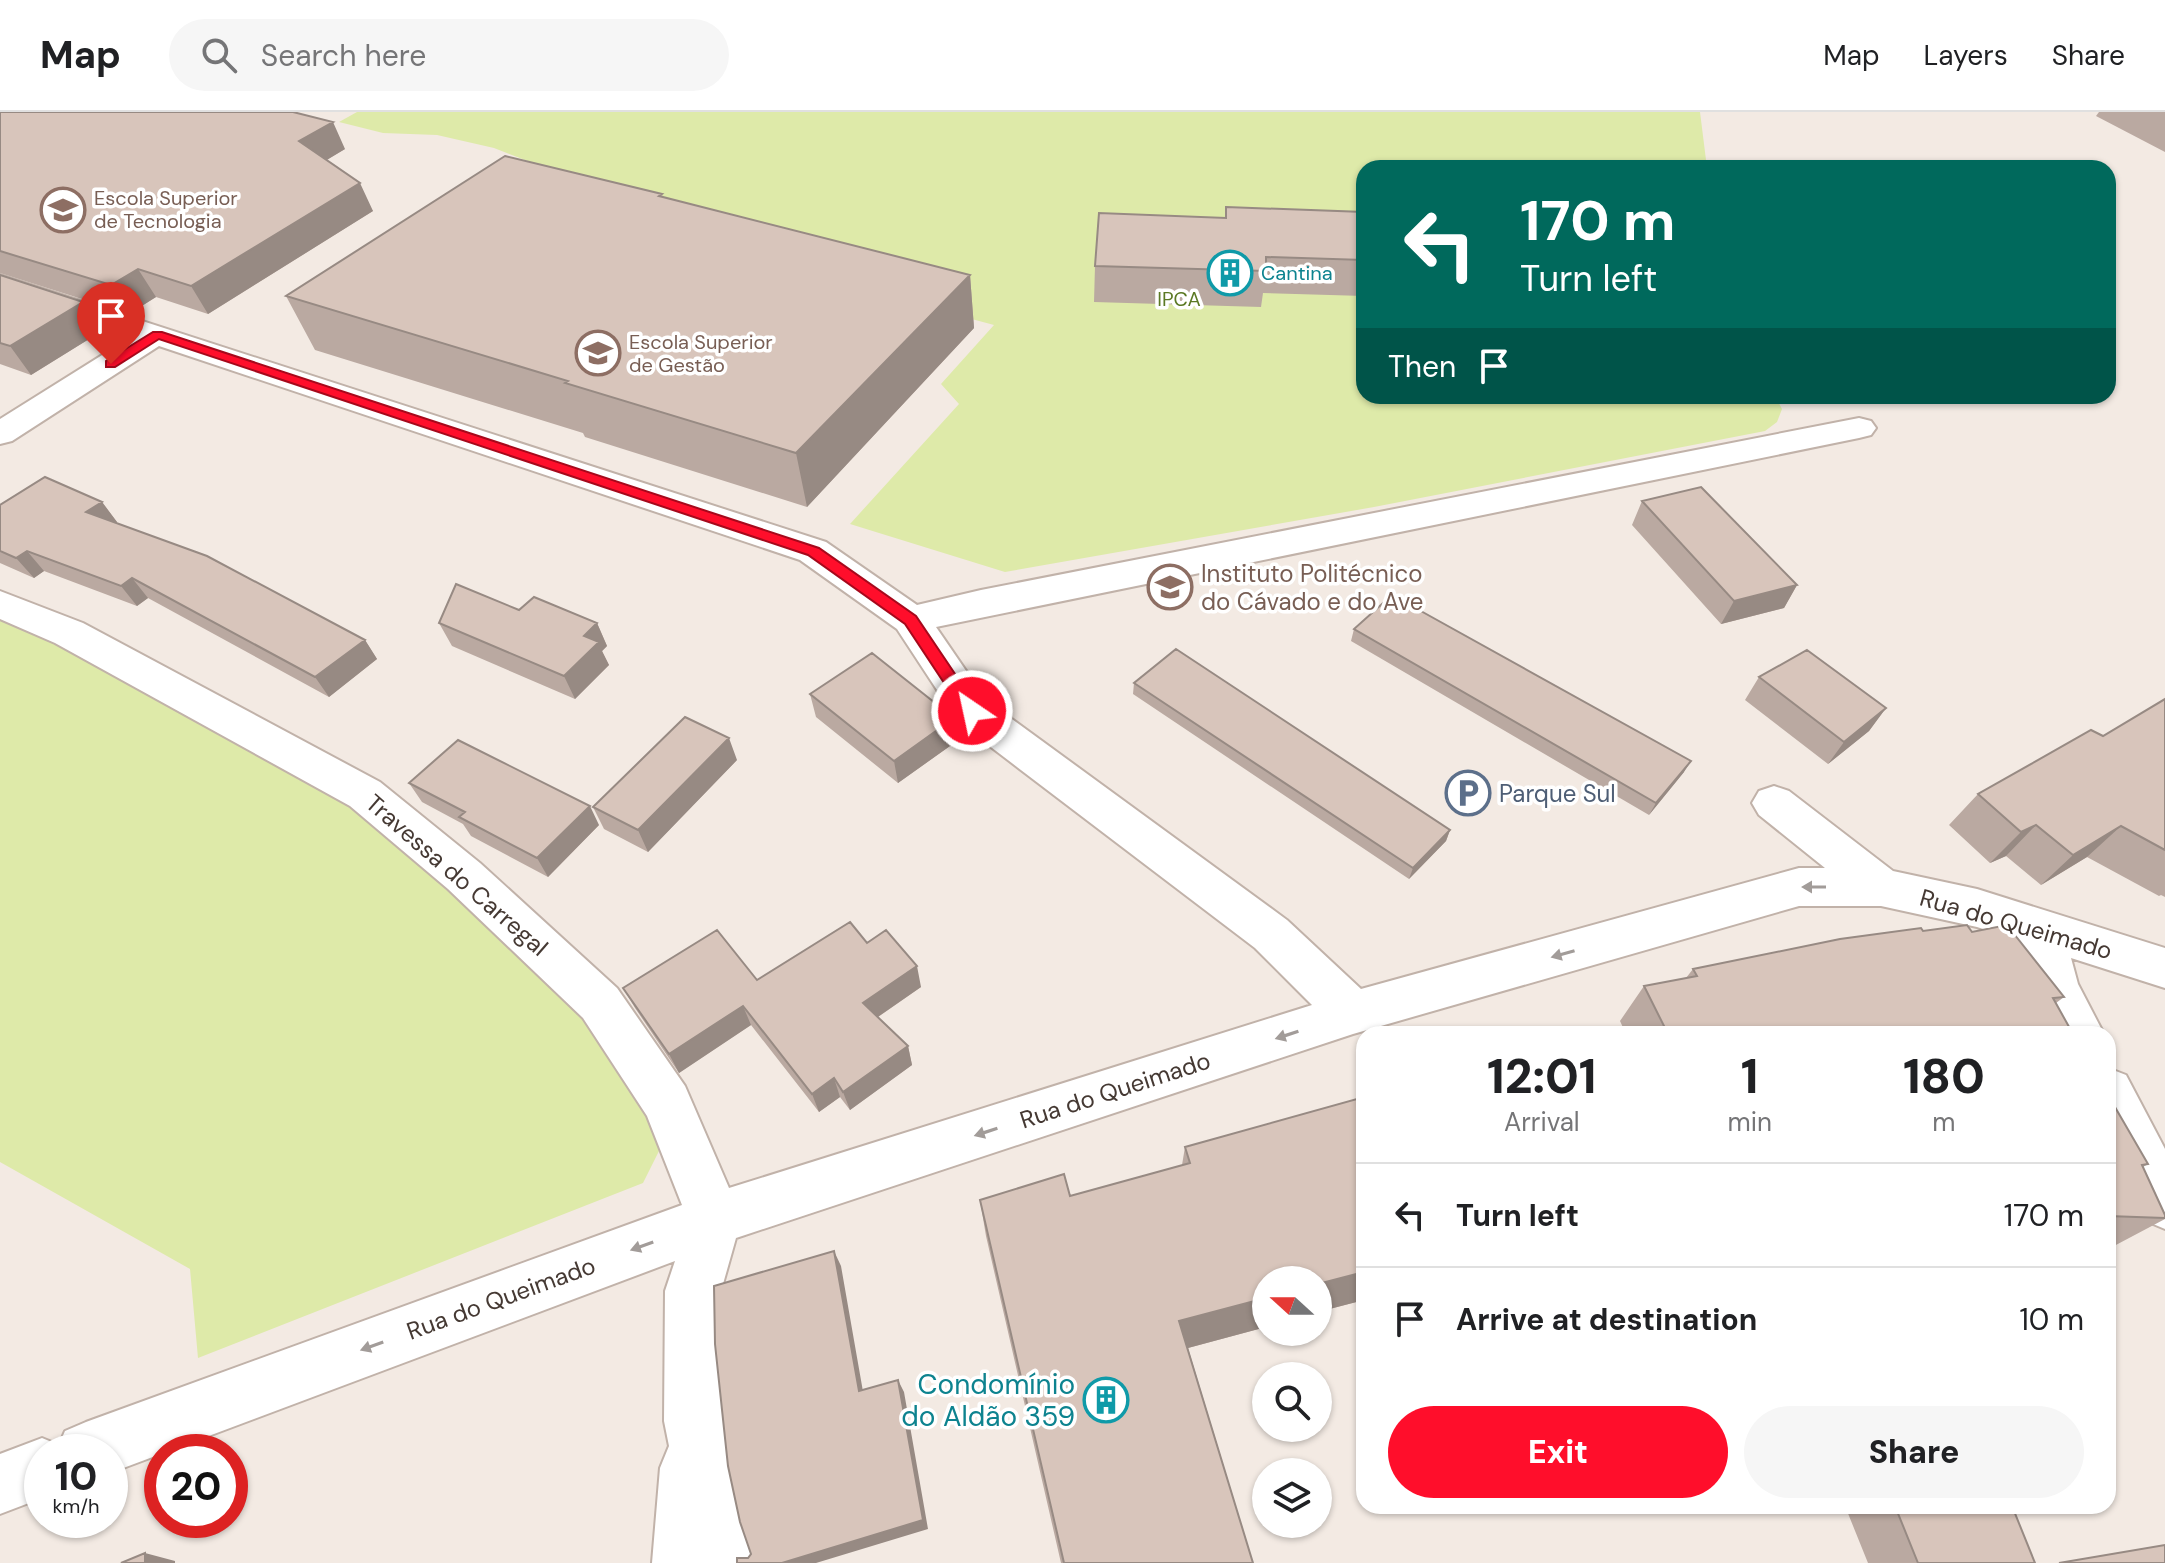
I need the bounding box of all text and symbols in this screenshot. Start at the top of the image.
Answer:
search box [169,19,729,91]
text: Map [40,30,121,80]
icon: search [197,33,241,77]
text: Search here [261,36,426,75]
text: Map [1823,37,1880,74]
text: Layers [1924,37,2008,74]
text: Share [2052,37,2125,74]
text: 170 m [1520,184,1675,257]
place label: Escola Superior de Tecnologia [94,185,238,234]
school or university icon: Escola Superior de Tecnologia [39,186,87,234]
icon: left [1388,192,1492,296]
building icon: Cantina [1206,249,1254,297]
text: Turn left [1520,255,1657,302]
place label: Cantina [1261,260,1333,286]
pin [77,282,145,364]
park label: IPCA [1157,286,1201,312]
icon: arrive [89,294,133,338]
school or university icon: Escola Superior de Gestão [574,329,622,377]
place label: Escola Superior de Gestão [629,329,773,378]
icon: arrive [1472,344,1516,388]
text: Then [1388,347,1456,386]
place label: Instituto Politécnico do Cávado e do Ave [1201,558,1423,617]
school or university icon: Instituto Politécnico do Cávado e do Ave [1146,563,1194,611]
position arrow [930,669,1014,753]
parking icon: Parque Sul [1444,769,1492,817]
place label: Parque Sul [1499,778,1616,809]
street label: Travessa do Carregal [360,787,554,963]
one-way arrow [1801,881,1826,893]
street label: Rua do Queimado [1916,882,2116,966]
one-way arrow [1551,948,1575,961]
one-way arrow [1275,1029,1299,1042]
street label: Rua do Queimado [1016,1045,1214,1135]
text: 12:01 [1487,1045,1597,1108]
text: 1 [1741,1045,1759,1108]
text: 180 [1903,1045,1985,1108]
text: Arrival [1504,1105,1580,1139]
text: min [1728,1105,1772,1139]
text: m [1932,1105,1956,1139]
one-way arrow [974,1126,998,1138]
icon: left [1388,1193,1432,1237]
text: Turn left [1456,1196,1579,1235]
text: 170 m [2004,1196,2084,1235]
one-way arrow [630,1240,654,1253]
street label: Rua do Queimado [402,1249,600,1347]
north arrow [1252,1266,1332,1346]
map controls [1252,1266,1332,1538]
icon: arrive [1388,1297,1432,1341]
text: Arrive at destination [1456,1300,1757,1339]
text: 10 m [2019,1300,2084,1339]
one-way arrow [360,1340,384,1353]
button: search [1252,1362,1332,1442]
place label: Condomínio do Aldão 359 [901,1366,1075,1435]
building icon: Condomínio do Aldão 359 [1082,1376,1130,1424]
button: Exit [1388,1406,1728,1498]
button: Share [1744,1406,2084,1498]
speed limit sign: 20 [144,1434,248,1538]
text: 10 [55,1450,97,1502]
button: layers [1252,1458,1332,1538]
text: km/h [52,1493,100,1519]

